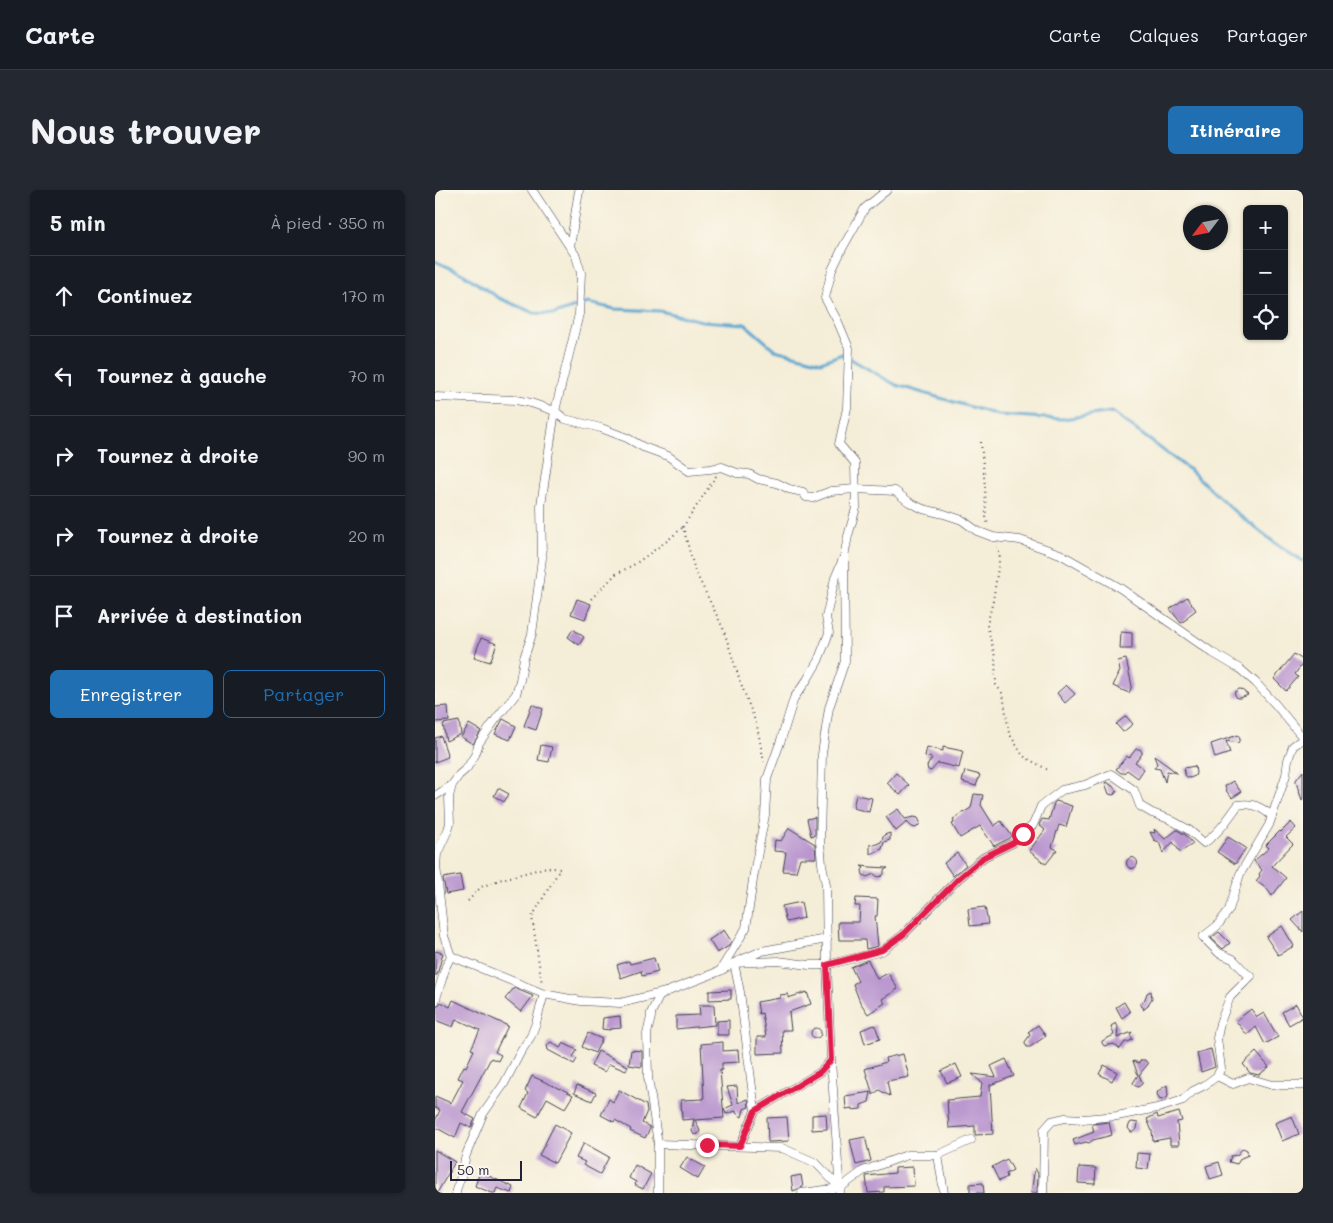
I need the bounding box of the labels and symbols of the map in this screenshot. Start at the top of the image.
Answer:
north arrow [1183,205,1228,250]
route start [1012,823,1035,846]
route end [696,1134,719,1157]
scale bar [450,1158,523,1181]

